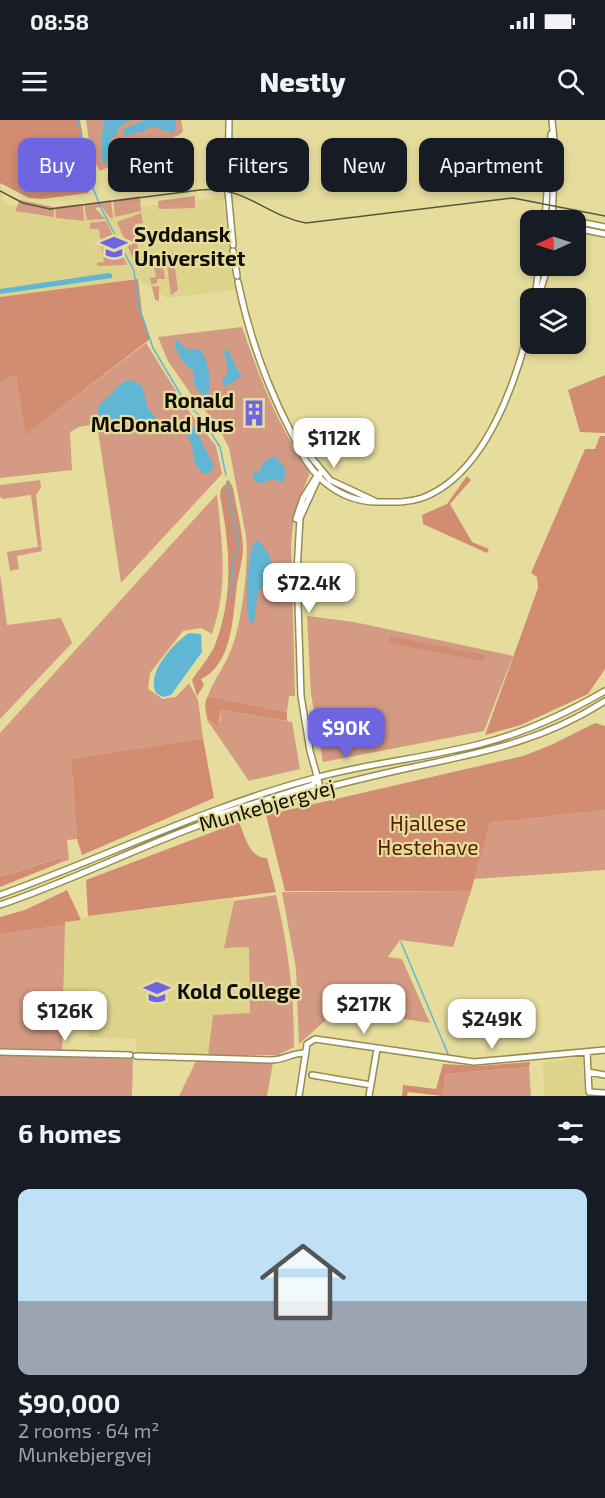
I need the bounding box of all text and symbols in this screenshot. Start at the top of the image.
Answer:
text: 08:58 [30,8,89,34]
icon: menu [18,65,51,98]
text: Nestly [260,65,345,97]
icon: search [554,65,587,98]
chip: Buy [18,138,96,192]
chip: Rent [108,138,194,192]
chip: Filters [206,138,309,192]
chip: New [321,138,407,192]
chip: Apartment [419,138,564,192]
north arrow [520,210,586,276]
map controls [520,210,586,354]
place label: Syddansk Universitet [134,221,246,270]
school or university icon: Syddansk Universitet [99,232,129,262]
button: layers [520,288,586,354]
place label: Ronald McDonald Hus [91,387,234,436]
building icon: Ronald McDonald Hus [239,398,269,428]
pin: $112K [292,418,376,469]
text: $112K [307,425,361,449]
pin: $72.4K [260,563,358,614]
text: $72.4K [277,570,341,594]
pin: $90K [310,708,382,759]
text: $90K [322,715,370,739]
street label: Munkebjergvej [196,773,338,837]
park label: Hjallese Hestehave [377,810,479,859]
school or university icon: Kold College [142,977,172,1007]
place label: Kold College [177,978,301,1003]
pin: $217K [322,984,406,1035]
pin: $126K [23,991,107,1042]
text: $217K [336,991,392,1015]
text: $126K [37,998,93,1022]
pin: $249K [450,999,534,1050]
text: $249K [462,1006,522,1030]
icon: filters [554,1116,587,1149]
text: 6 homes [18,1117,121,1148]
icon: home [249,1228,357,1336]
text: $90,000 [18,1387,120,1418]
text: 2 rooms · 64 m² [18,1418,160,1442]
text: Munkebjergvej [18,1442,152,1466]

